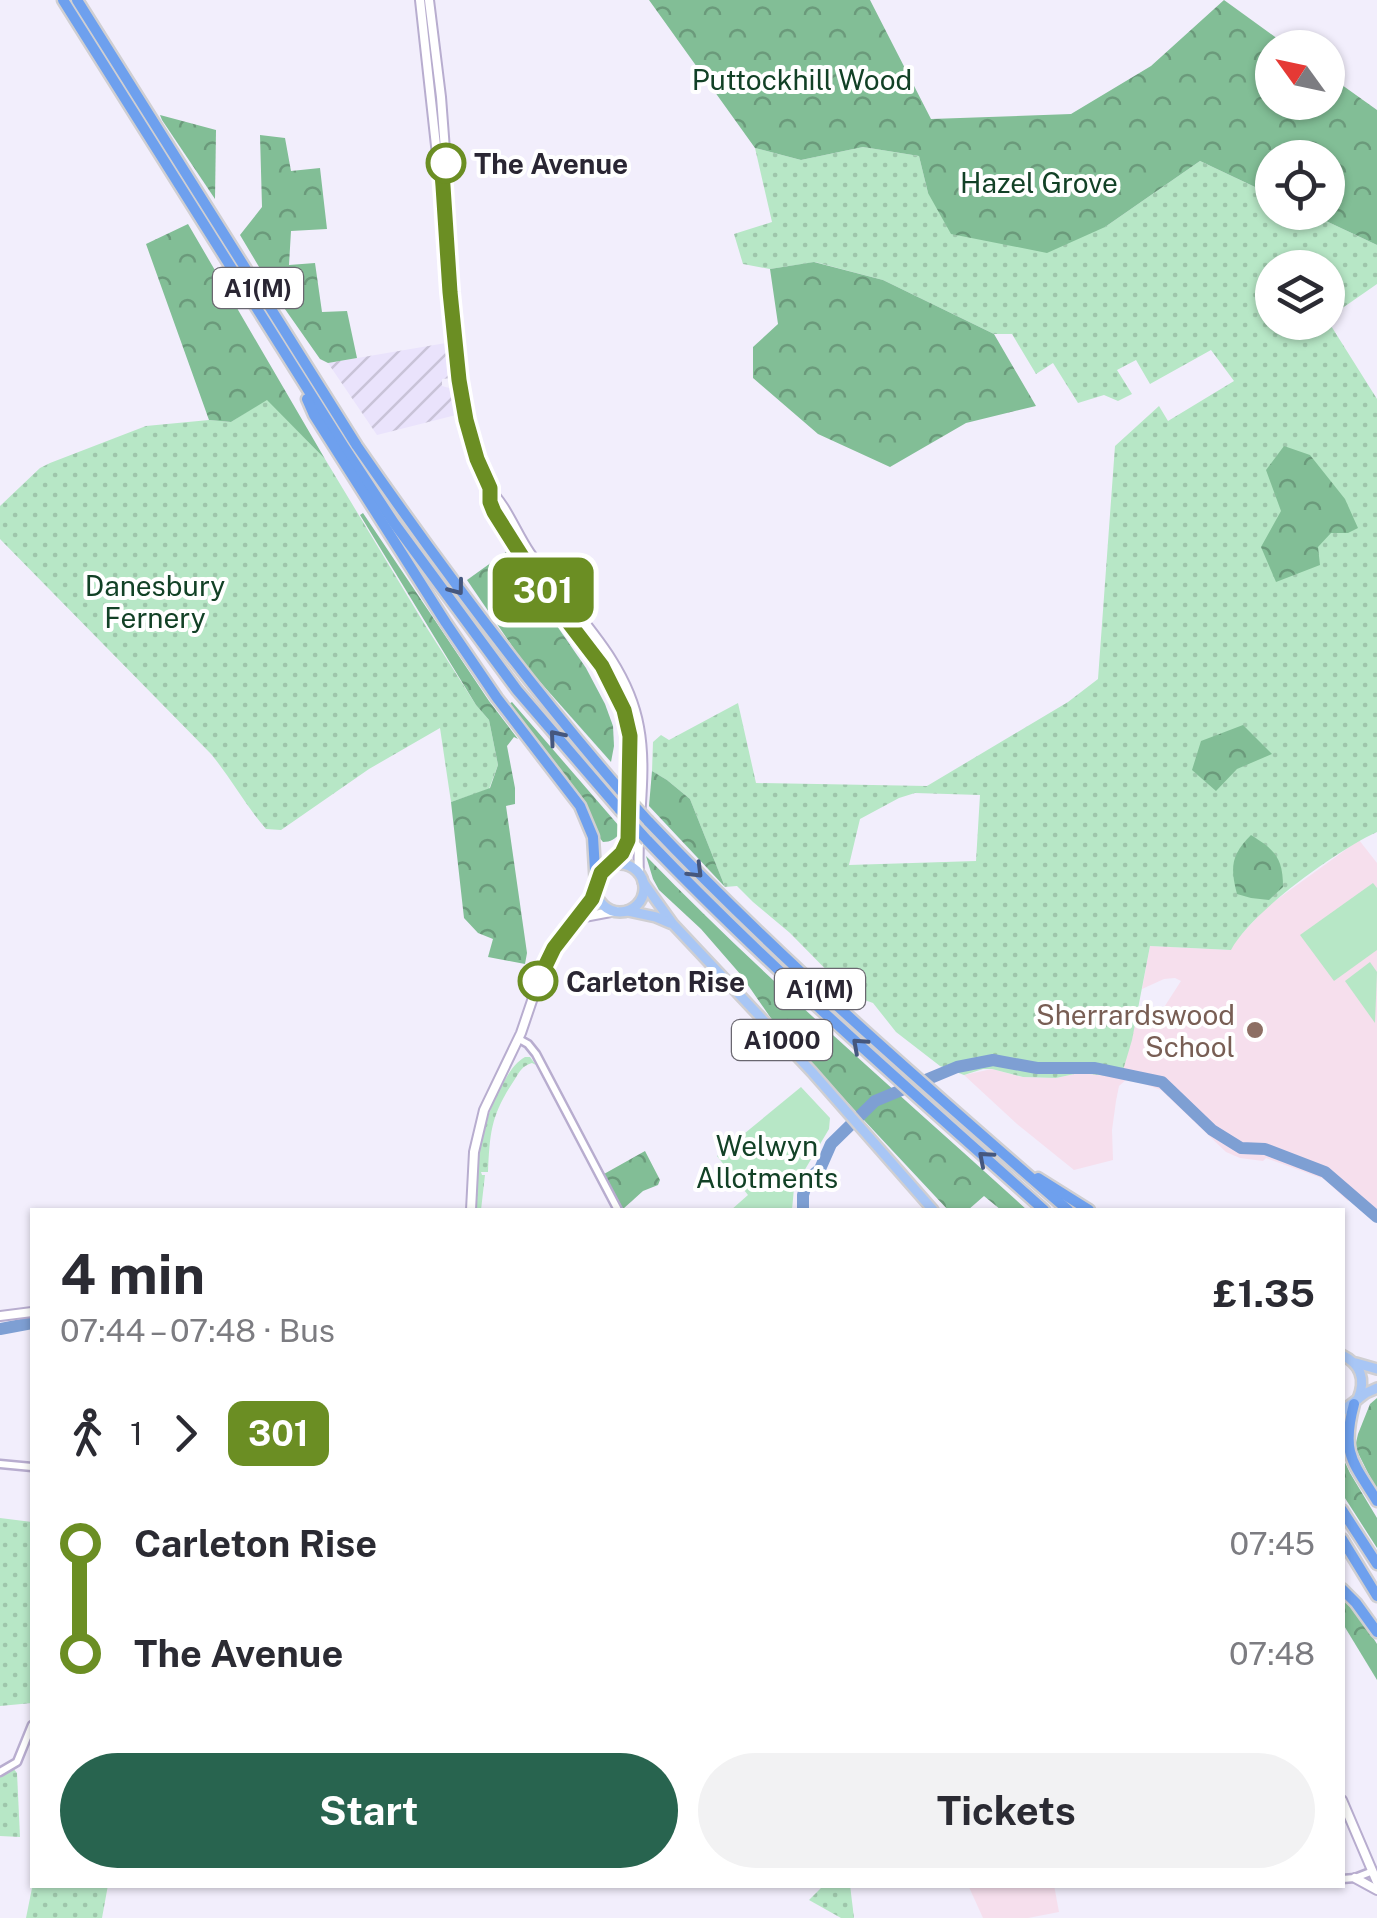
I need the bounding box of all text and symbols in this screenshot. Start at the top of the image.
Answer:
north arrow [1255,30,1345,120]
map controls [1255,30,1345,340]
park label: Puttockhill Wood [692,63,912,96]
button: locate [1255,140,1345,230]
marker: The Avenue [427,144,465,182]
place label: The Avenue [474,147,628,180]
park label: Hazel Grove [960,166,1118,199]
button: layers [1255,250,1345,340]
road number: A1(M) [213,268,303,308]
line badge: 301 [486,558,600,622]
park label: Danesbury Fernery [85,569,225,634]
text: 301 [513,570,573,611]
one-way arrow [445,577,462,595]
one-way arrow [550,730,568,748]
one-way arrow [685,859,703,877]
marker: Carleton Rise [519,962,557,1000]
place label: Carleton Rise [566,965,745,998]
road number: A1(M) [775,969,865,1009]
place label: Sherrardswood School [1036,998,1235,1063]
marker: Sherrardswood School [1244,1019,1266,1041]
road number: A1000 [732,1020,832,1060]
one-way arrow [852,1039,871,1057]
park label: Welwyn Allotments [696,1129,838,1194]
one-way arrow [978,1151,997,1169]
text: 4 min [60,1242,205,1306]
text: £1.35 [1213,1271,1315,1316]
text: 07:44 – 07:48 · Bus [60,1312,335,1349]
icon: walk [60,1406,115,1461]
icon: forward [158,1406,213,1461]
text: 301 [248,1413,309,1454]
text: 1 [130,1415,143,1452]
text: Carleton Rise [134,1521,377,1566]
text: 07:45 [1229,1525,1315,1562]
text: The Avenue [134,1631,343,1676]
text: 07:48 [1229,1635,1315,1672]
button: Start [60,1753,678,1868]
button: Tickets [698,1753,1315,1868]

